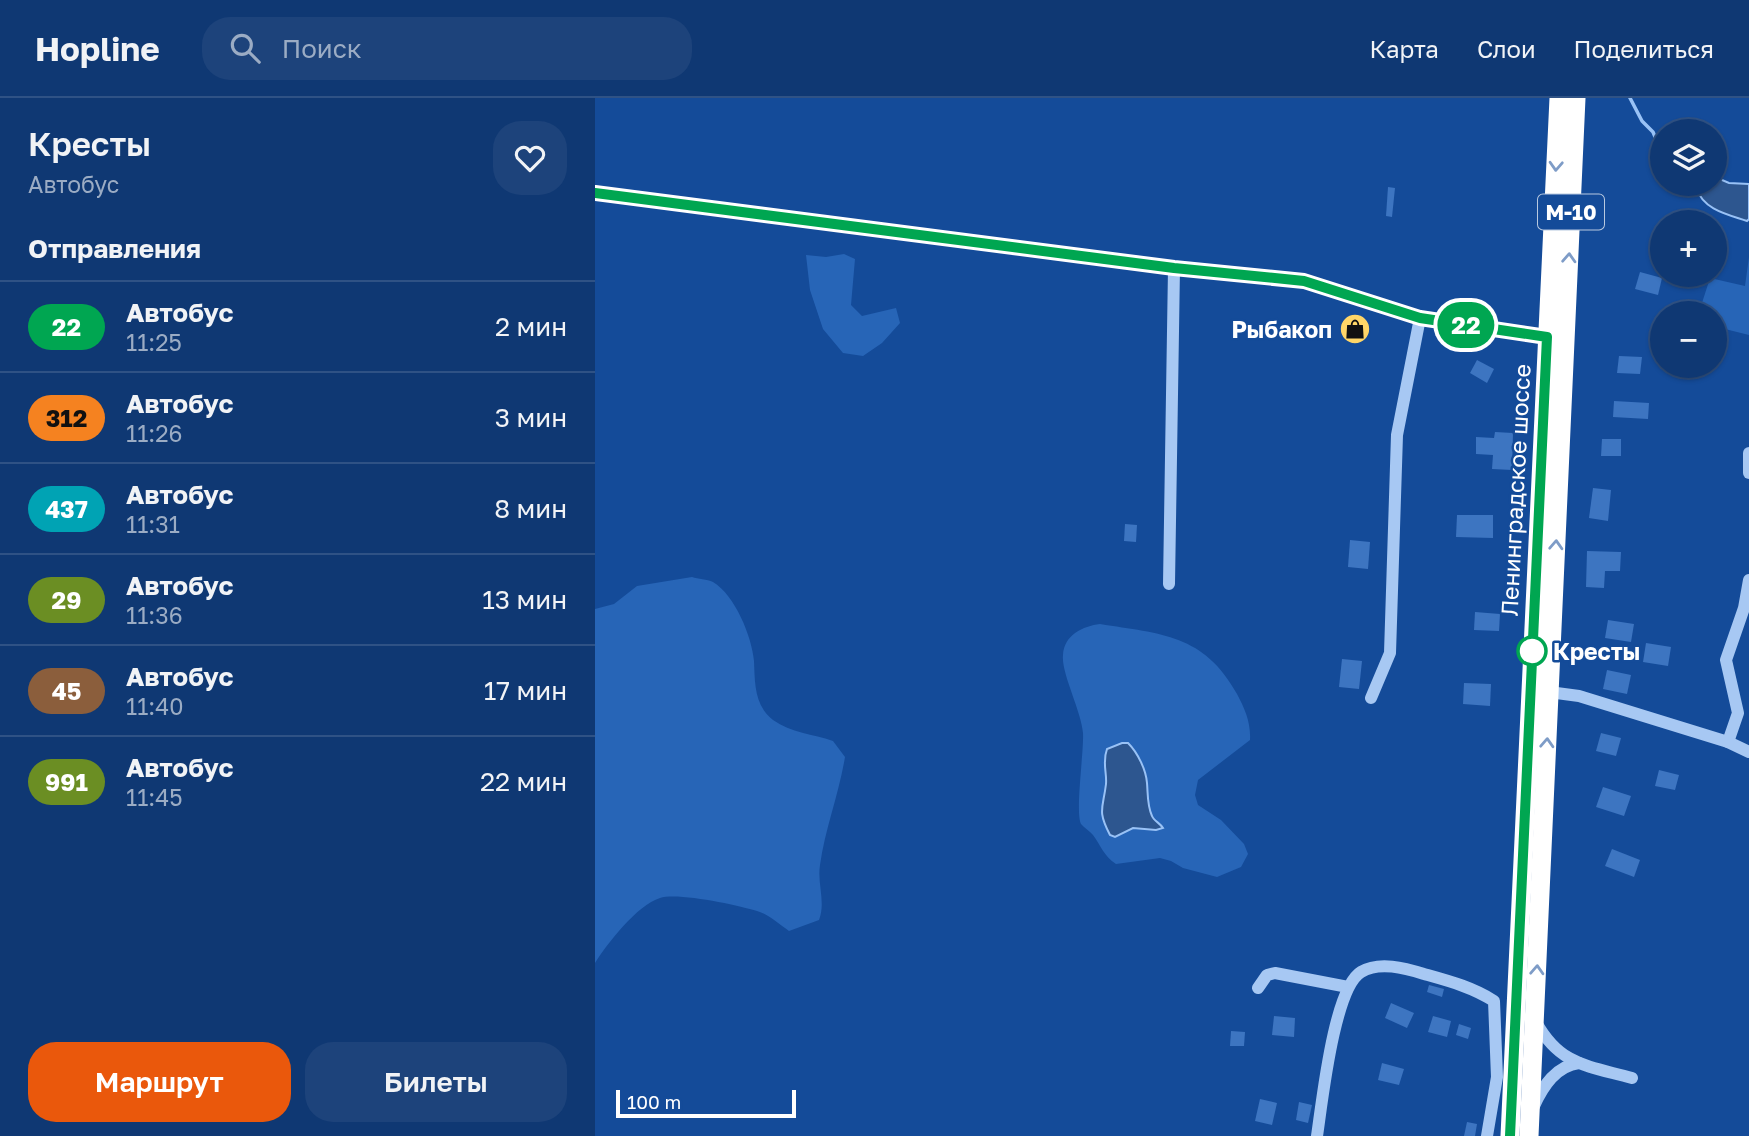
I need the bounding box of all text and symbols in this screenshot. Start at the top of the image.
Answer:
search box [202,17,692,80]
text: Hopline [35,29,160,68]
icon: search [226,29,264,67]
text: Поиск [282,33,362,64]
text: Карта [1369,34,1439,63]
text: Слои [1477,34,1536,63]
text: Поделиться [1574,34,1714,63]
map controls [1650,119,1727,378]
button: layers [1650,119,1727,196]
button: heart [493,121,567,195]
text: Кресты [28,124,151,163]
one-way arrow [1548,161,1563,172]
text: Автобус [28,170,119,198]
road number: М-10 [1538,194,1604,230]
button: + [1650,210,1727,287]
text: Отправления [28,233,201,264]
one-way arrow [1561,252,1576,263]
text: Автобус [126,297,233,328]
button: − [1650,301,1727,378]
line badge: 22 [1435,302,1498,348]
text: 22 [1451,310,1481,339]
text: 2 мин [495,311,567,342]
text: 22 [52,312,81,341]
shop icon: Рыбакоп [1338,312,1372,346]
place label: Рыбакоп [1231,315,1332,343]
text: 11:25 [126,328,182,356]
street label: Ленинградское шоссе [1494,363,1536,617]
text: Автобус [126,388,233,419]
text: 3 мин [495,402,567,433]
text: 312 [46,403,87,432]
text: 11:26 [126,419,182,447]
text: Автобус [126,479,233,510]
text: 8 мин [494,493,567,524]
text: 437 [45,494,88,523]
text: 11:31 [126,510,180,538]
one-way arrow [1548,540,1563,551]
text: Автобус [126,570,233,601]
text: 13 мин [482,584,567,615]
text: 29 [52,585,81,614]
text: 11:36 [126,601,183,629]
marker: Кресты [1517,636,1547,666]
place label: Кресты [1553,637,1640,665]
text: Автобус [126,661,233,692]
text: 17 мин [484,675,567,706]
text: 45 [52,676,81,705]
text: 11:40 [126,692,184,720]
one-way arrow [1539,737,1554,748]
text: Автобус [126,752,233,783]
text: 22 мин [480,766,567,797]
text: 991 [45,767,88,796]
text: 11:45 [126,783,183,811]
one-way arrow [1529,964,1544,975]
button: Маршрут [28,1042,291,1122]
button: Билеты [305,1042,567,1122]
scale bar [616,1087,796,1119]
text: 100 m [627,1090,681,1113]

